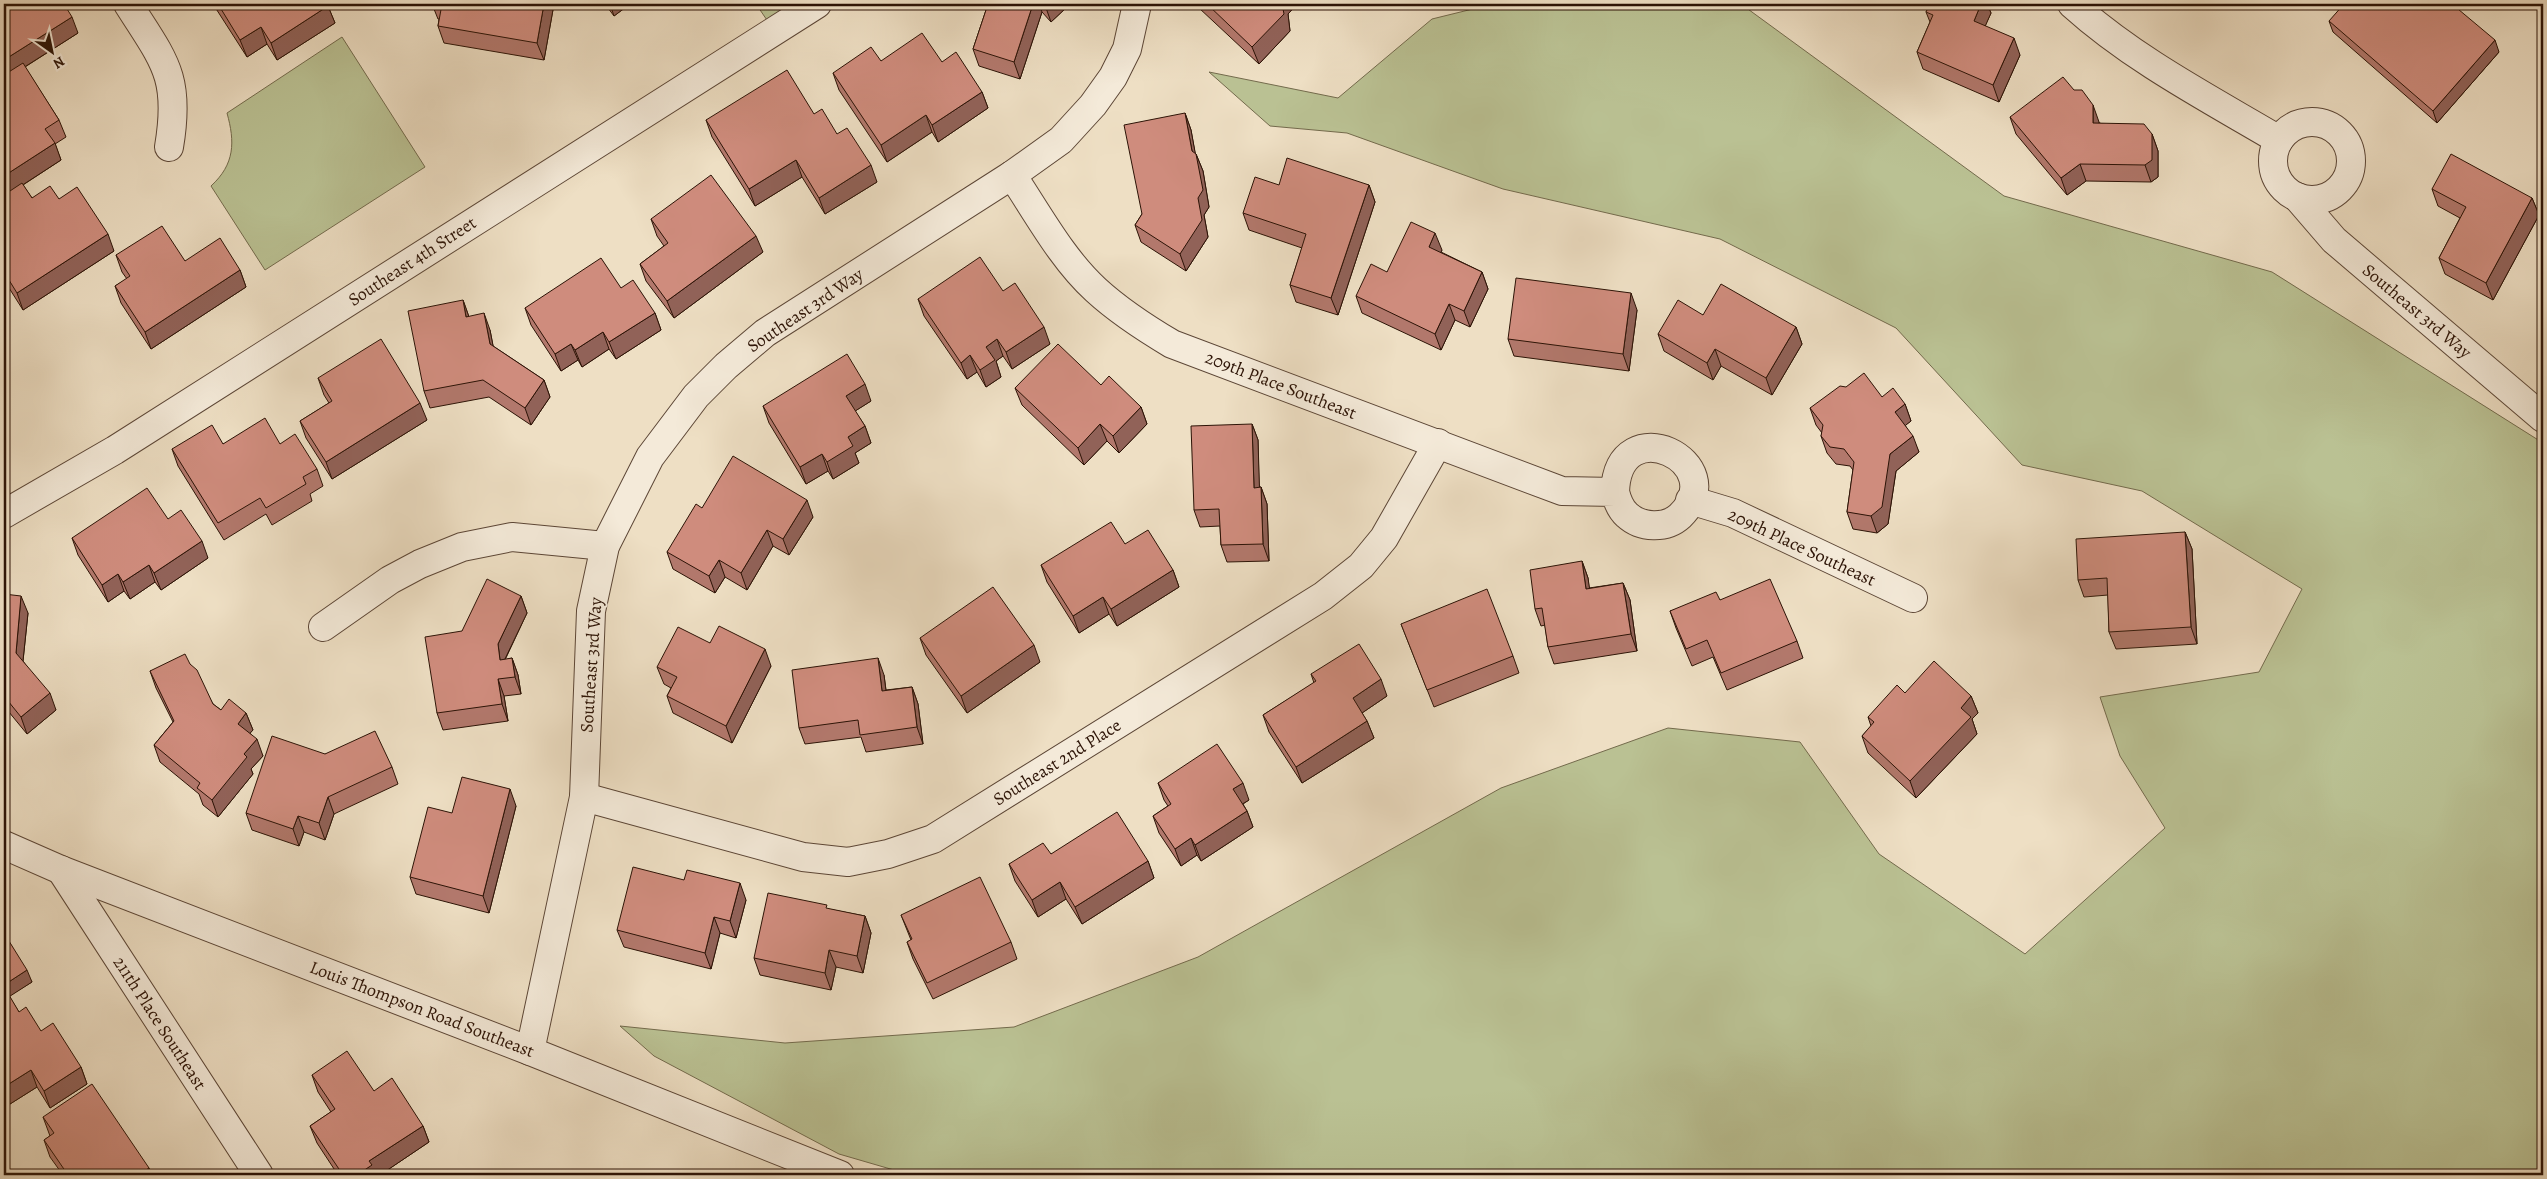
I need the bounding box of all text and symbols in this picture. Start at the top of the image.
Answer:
north arrow [28,28,78,78]
text: N [49,52,68,73]
street label: Southeast 4th Street [343,211,481,311]
street label: Southeast 3rd Way [2357,258,2477,364]
street label: Southeast 3rd Way [742,262,869,358]
street label: 209th Place Southeast [1202,345,1360,425]
street label: 209th Place Southeast [1724,502,1880,592]
street label: Southeast 3rd Way [574,596,608,733]
street label: Southeast 2nd Place [989,713,1125,811]
street label: 211th Place Southeast [108,952,212,1094]
street label: Louis Thompson Road Southeast [306,955,538,1063]

